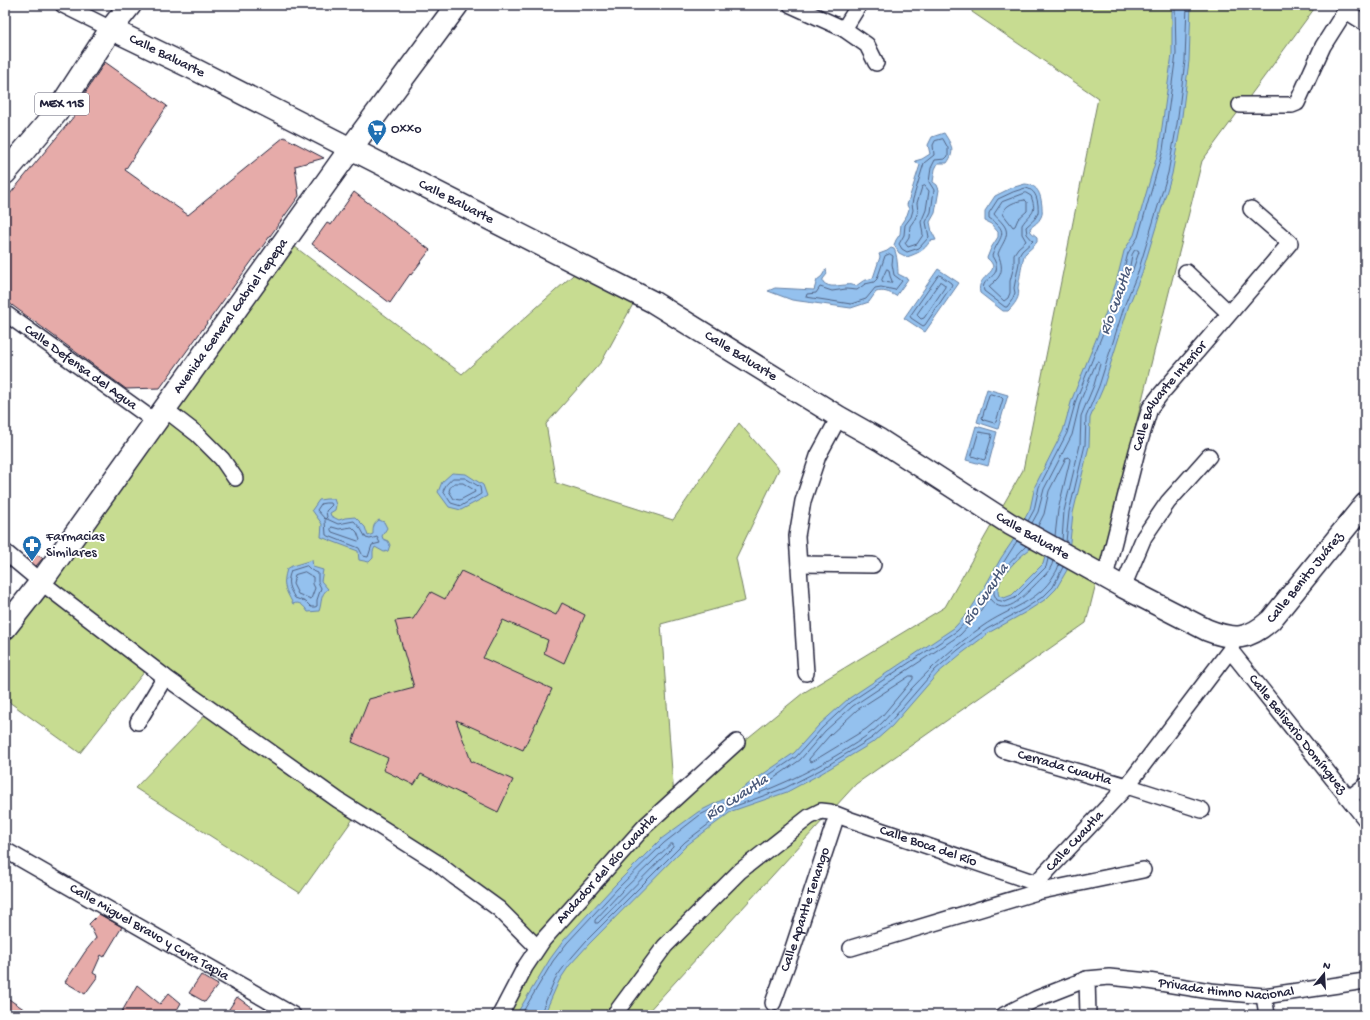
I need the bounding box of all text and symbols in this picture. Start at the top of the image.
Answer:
street label: Calle Baluarte [126,30,208,82]
road number: MEX 115 [35,93,89,115]
supermarket icon: Oxxo [366,118,388,146]
place label: Oxxo [391,121,421,138]
street label: Calle Baluarte [415,176,497,229]
street label: Avenida General Gabriel Tepepa [170,234,293,397]
water label: Río Cuautla [1096,263,1138,337]
street label: Calle Defensa del Agua [21,321,141,415]
street label: Calle Baluarte [701,327,781,386]
street label: Calle Baluarte Interior [1129,337,1211,453]
street label: Calle Baluarte [992,508,1073,564]
street label: Calle Benito Juárez [1263,528,1348,627]
place label: Farmacias Similares [45,529,105,562]
pharmacy icon: Farmacias Similares [21,534,43,562]
water label: Río Cuautla [959,559,1014,629]
street label: Calle Belisario Domínguez [1244,671,1351,798]
street label: Cerrada Cuautla [1016,746,1115,790]
water label: Río Cuautla [702,770,773,825]
street label: Calle Cuautla [1042,807,1108,875]
street label: Andador del Río Cuautla [553,810,662,928]
street label: Calle Boca del Río [877,822,979,871]
street label: Calle Apantle Tenango [777,845,834,974]
street label: Calle Miguel Bravo y Cura Tapia [66,880,233,986]
north arrow [1304,954,1344,994]
text: N [1321,960,1332,973]
street label: Privada Himno Nacional [1156,974,1295,1005]

